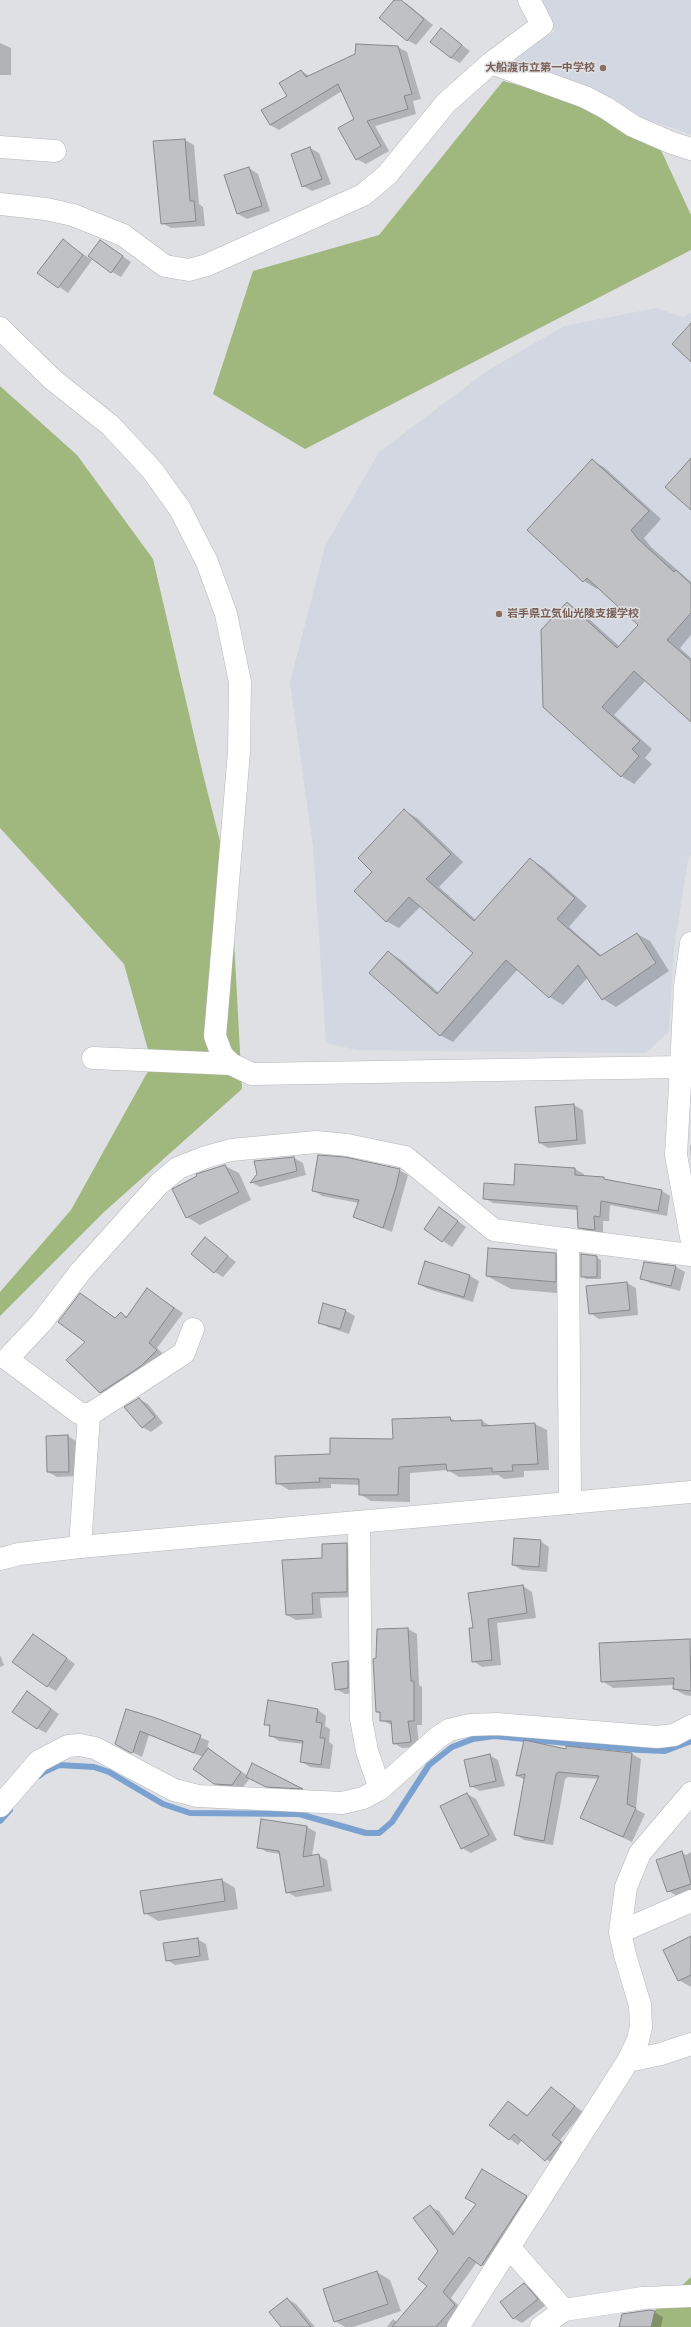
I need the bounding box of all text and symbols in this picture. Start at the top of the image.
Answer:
place label: 大船渡市立第一中学校 [485,61,595,75]
marker: 大船渡市立第一中学校 [598,63,608,73]
place label: 岩手県立気仙光陵支援学校 [507,607,639,621]
marker: 岩手県立気仙光陵支援学校 [494,609,504,619]

